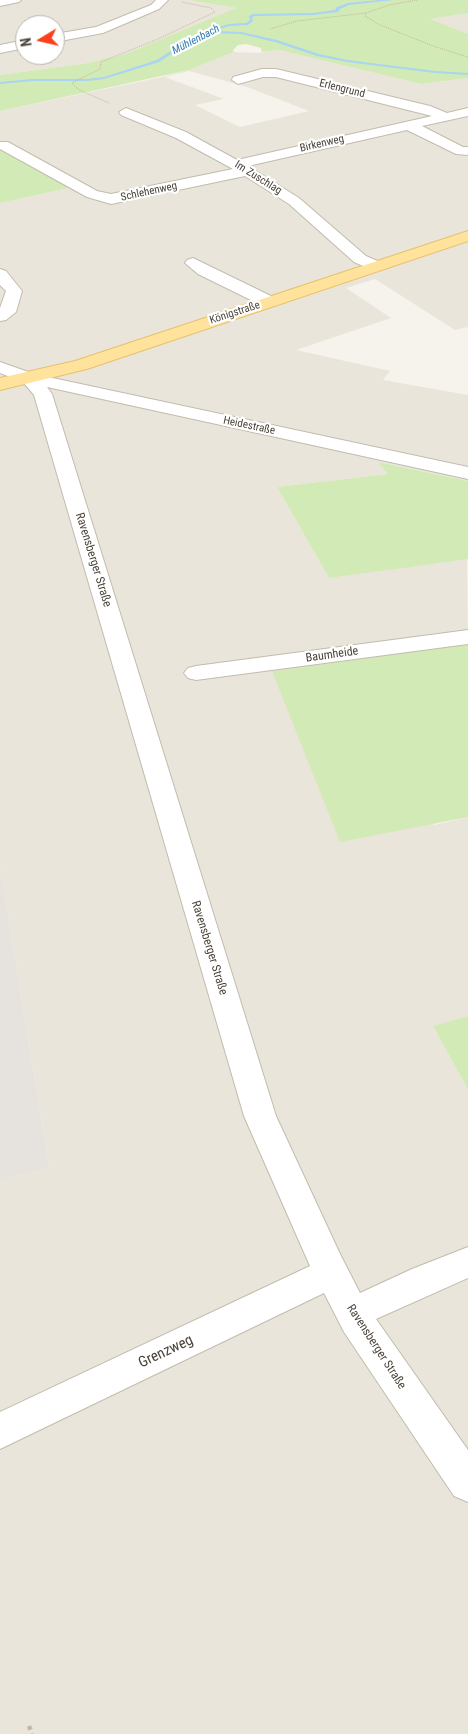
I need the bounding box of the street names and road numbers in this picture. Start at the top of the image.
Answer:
street label: Erlengrund [318,77,366,101]
street label: Birkenweg [299,133,345,155]
street label: Im Zuschlag [232,158,284,198]
street label: Schlehenweg [120,180,178,204]
street label: Königstraße [208,299,262,327]
street label: Heidestraße [222,414,276,438]
street label: Ravensberger Straße [72,511,114,609]
street label: Baumheide [305,644,359,666]
street label: Ravensberger Straße [188,899,230,997]
street label: Ravensberger Straße [343,1302,409,1392]
street label: Grenzweg [136,1332,196,1372]

